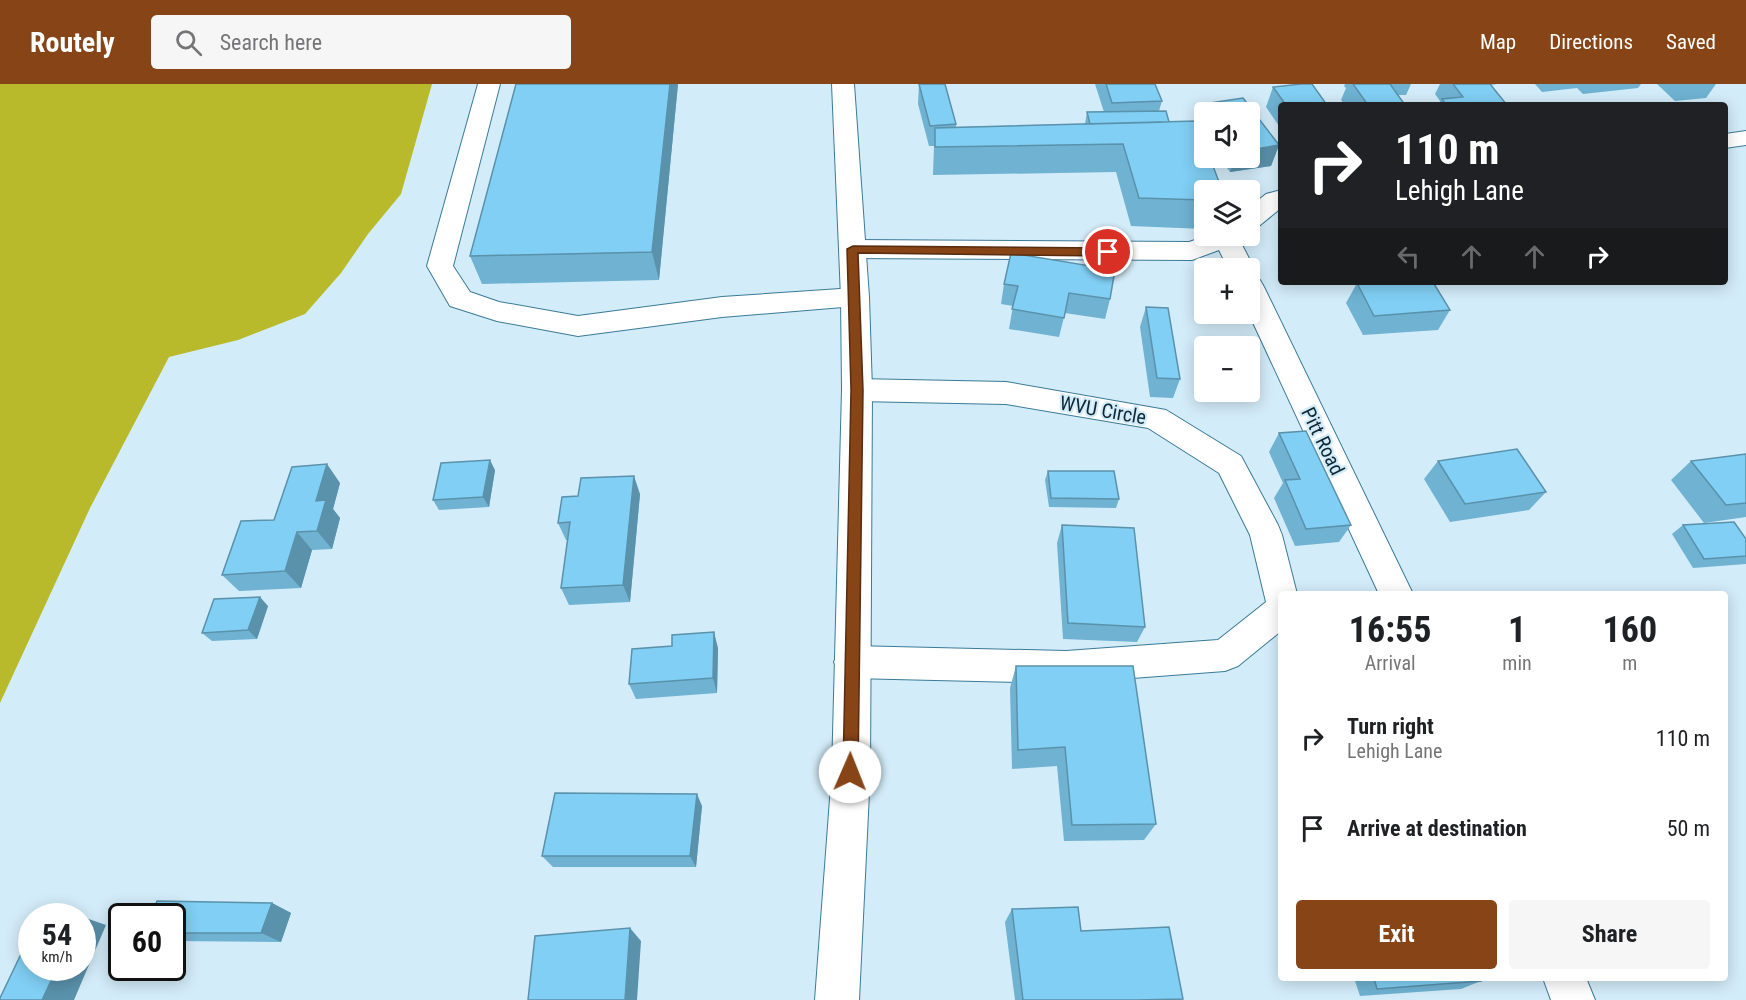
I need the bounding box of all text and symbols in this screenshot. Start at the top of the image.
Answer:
search box [151,15,571,69]
text: Routely [30,26,115,59]
icon: search [172,26,205,59]
text: Search here [220,30,322,55]
text: Map [1480,30,1516,54]
text: Directions [1549,30,1633,54]
text: Saved [1666,30,1716,54]
map controls [1194,102,1260,402]
button: sound [1194,102,1260,168]
text: 110 m [1395,125,1500,174]
icon: right [1296,126,1374,204]
text: Lehigh Lane [1395,175,1524,207]
button: layers [1194,180,1260,246]
pin [1082,226,1133,277]
icon: arrive [1091,235,1124,268]
icon: left [1392,240,1425,273]
icon: ahead [1455,240,1488,273]
icon: ahead [1518,240,1551,273]
icon: right [1581,240,1614,273]
button: + [1194,258,1260,324]
button: − [1194,336,1260,402]
street label: WVU Circle [1058,391,1148,429]
street label: Pitt Road [1296,403,1350,479]
text: 16:55 [1349,609,1431,651]
text: 1 [1508,609,1526,651]
text: 160 [1603,609,1657,651]
text: Arrival [1365,651,1416,675]
text: min [1502,651,1532,675]
text: m [1622,651,1637,675]
text: Turn right [1347,714,1434,739]
icon: right [1296,722,1329,755]
text: 110 m [1656,726,1710,751]
text: Lehigh Lane [1347,739,1442,763]
position arrow [818,740,882,804]
icon: arrive [1296,812,1329,845]
text: Arrive at destination [1347,816,1527,841]
text: 50 m [1667,816,1710,841]
button: Exit [1296,900,1497,969]
button: Share [1509,900,1710,969]
speed limit sign: 60 [108,903,186,981]
text: 54 [42,917,72,952]
text: km/h [42,948,72,966]

